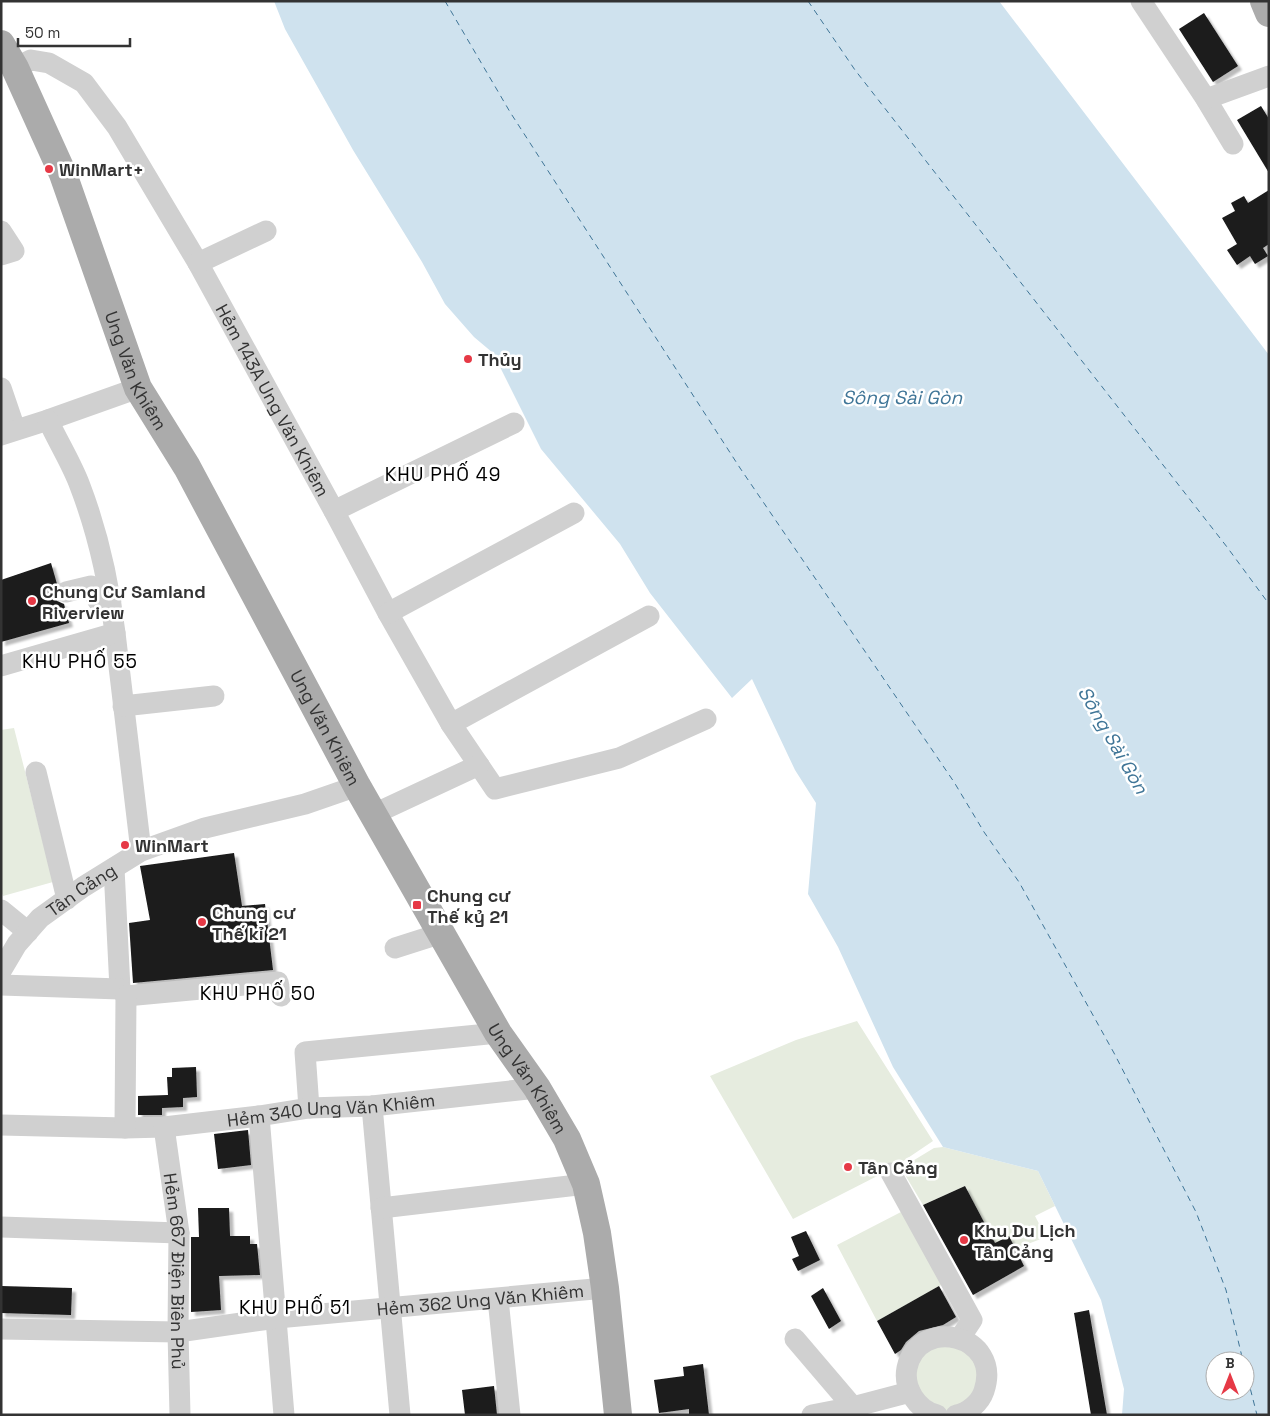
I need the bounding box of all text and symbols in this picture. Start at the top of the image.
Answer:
scale bar [18,15,130,47]
text: 50 m [25,23,60,42]
place label: WinMart+ [59,158,144,181]
marker: WinMart+ [43,163,55,175]
street label: Hẻm 143A Ung Văn Khiêm [211,300,335,500]
street label: Ung Văn Khiêm [100,308,173,434]
place label: Thủy [478,348,522,371]
marker: Thủy [462,353,474,365]
water label: Sông Sài Gòn [842,385,962,410]
district label: KHU PHỐ 49 [385,461,501,487]
place label: Chung Cư Samland Riverview [42,580,206,624]
marker: Chung Cư Samland Riverview [26,595,38,607]
district label: KHU PHỐ 55 [22,648,138,674]
street label: Ung Văn Khiêm [286,666,366,789]
water label: Sông Sài Gòn [1072,682,1154,799]
place label: WinMart [135,834,209,857]
marker: WinMart [119,839,131,851]
street label: Tân Cảng [41,858,120,921]
place label: Chung cư Thế kỷ 21 [427,884,511,928]
marker: Chung cư Thế kỷ 21 [411,899,423,911]
place label: Chung cư Thế kỉ 21 [212,901,296,945]
marker: Chung cư Thế kỉ 21 [196,916,208,928]
district label: KHU PHỐ 50 [200,980,316,1006]
street label: Ung Văn Khiêm [483,1019,573,1138]
street label: Hẻm 340 Ung Văn Khiêm [226,1088,436,1131]
place label: Tân Cảng [858,1156,938,1179]
marker: Tân Cảng [842,1161,854,1173]
street label: Hẻm 667 Điện Biên Phủ [159,1171,191,1370]
place label: Khu Du Lịch Tân Cảng [974,1219,1076,1263]
marker: Khu Du Lịch Tân Cảng [958,1234,970,1246]
street label: Hẻm 362 Ung Văn Khiêm [375,1278,585,1320]
district label: KHU PHỐ 51 [239,1294,351,1320]
north arrow [1205,1351,1255,1401]
text: B [1225,1354,1235,1372]

